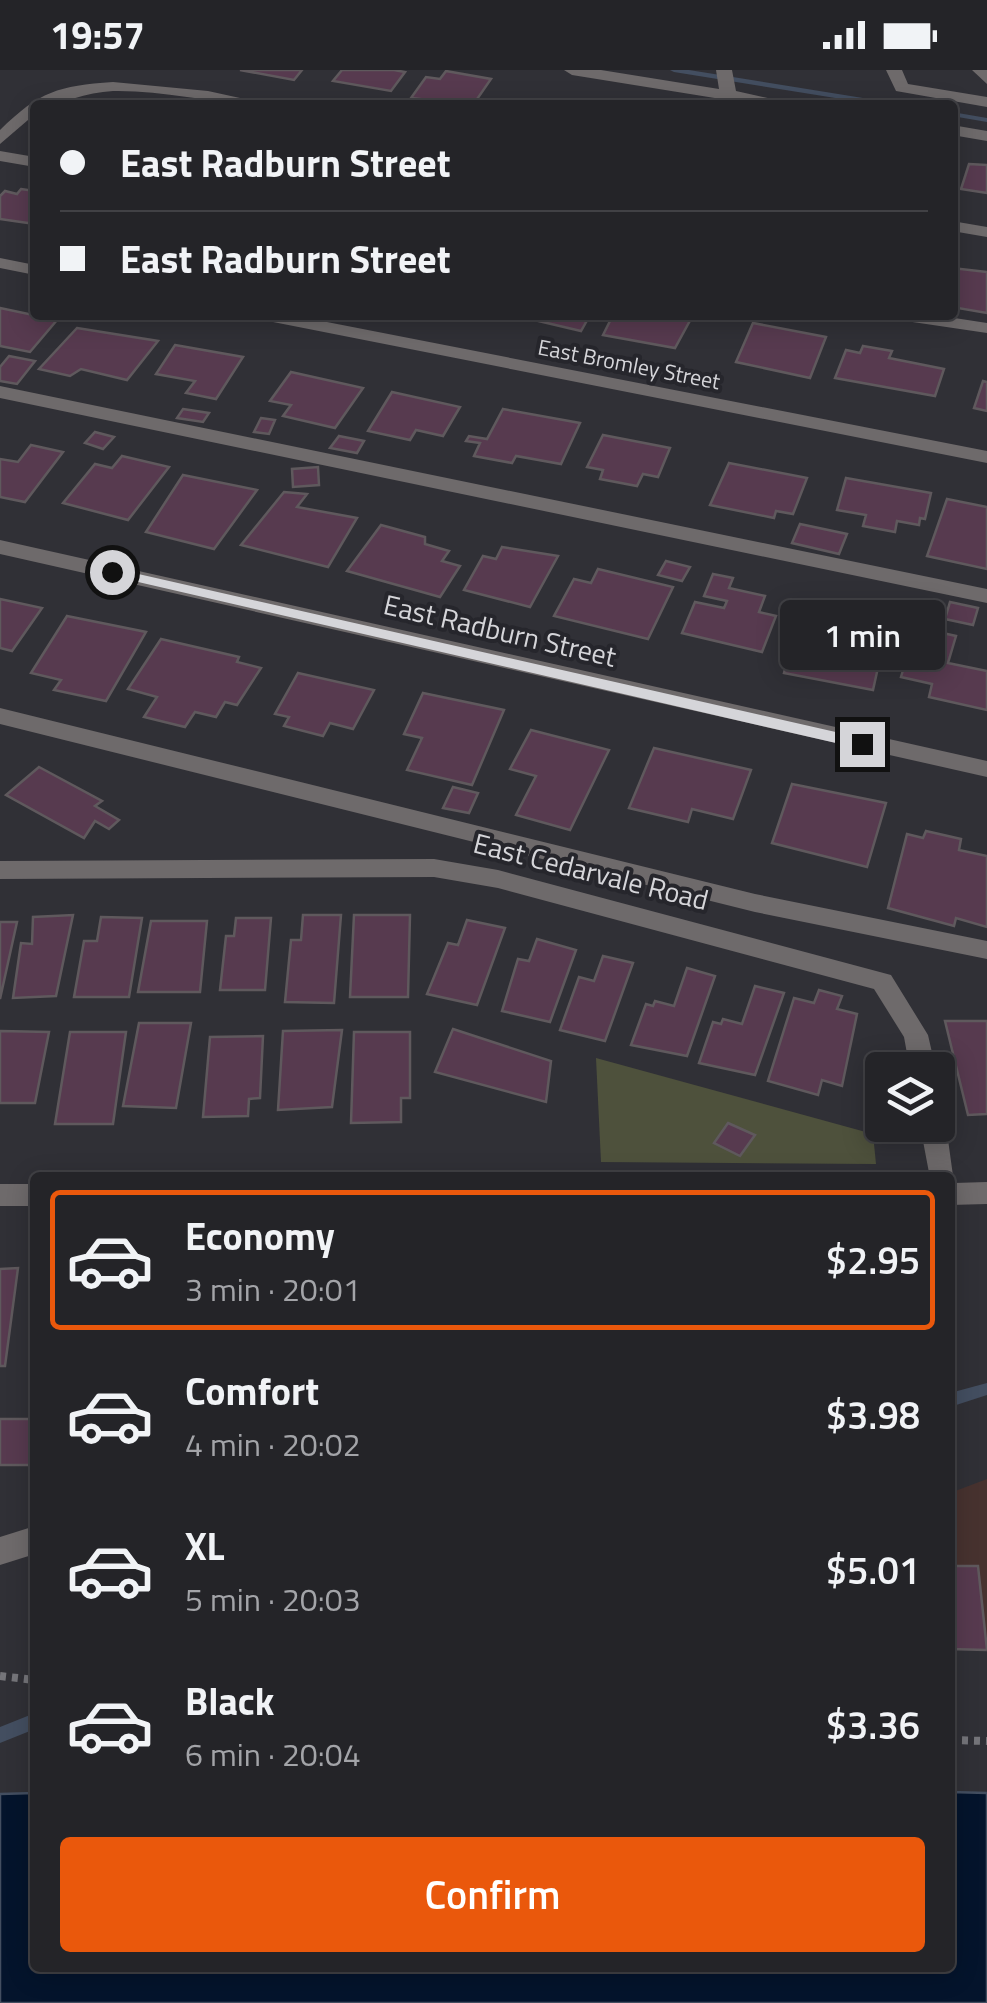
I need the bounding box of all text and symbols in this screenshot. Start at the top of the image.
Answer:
text: 19:57 [50,6,145,64]
text: East Radburn Street [120,134,451,192]
text: East Radburn Street [120,230,451,288]
street label: East Bromley Street [535,330,723,398]
route start [90,550,135,595]
street label: East Radburn Street [380,582,621,678]
callout: 1 min [780,599,944,669]
text: 1 min [824,611,901,659]
route end [840,722,885,767]
street label: East Cedarvale Road [469,821,713,921]
map controls [865,1052,955,1142]
button: layers [865,1052,955,1142]
text: Economy [185,1207,335,1265]
icon: car [65,1215,155,1305]
text: $2.95 [826,1231,920,1289]
text: 3 min · 20:01 [185,1265,361,1313]
text: Comfort [185,1362,319,1420]
icon: car [65,1370,155,1460]
text: $3.98 [826,1386,920,1444]
text: 4 min · 20:02 [185,1420,361,1468]
text: XL [185,1517,225,1575]
icon: car [65,1525,155,1615]
text: $5.01 [826,1541,920,1599]
text: 5 min · 20:03 [185,1575,361,1623]
text: Black [185,1672,274,1730]
icon: car [65,1680,155,1770]
text: $3.36 [826,1696,920,1754]
text: 6 min · 20:04 [185,1730,361,1778]
button: Confirm [60,1837,925,1952]

